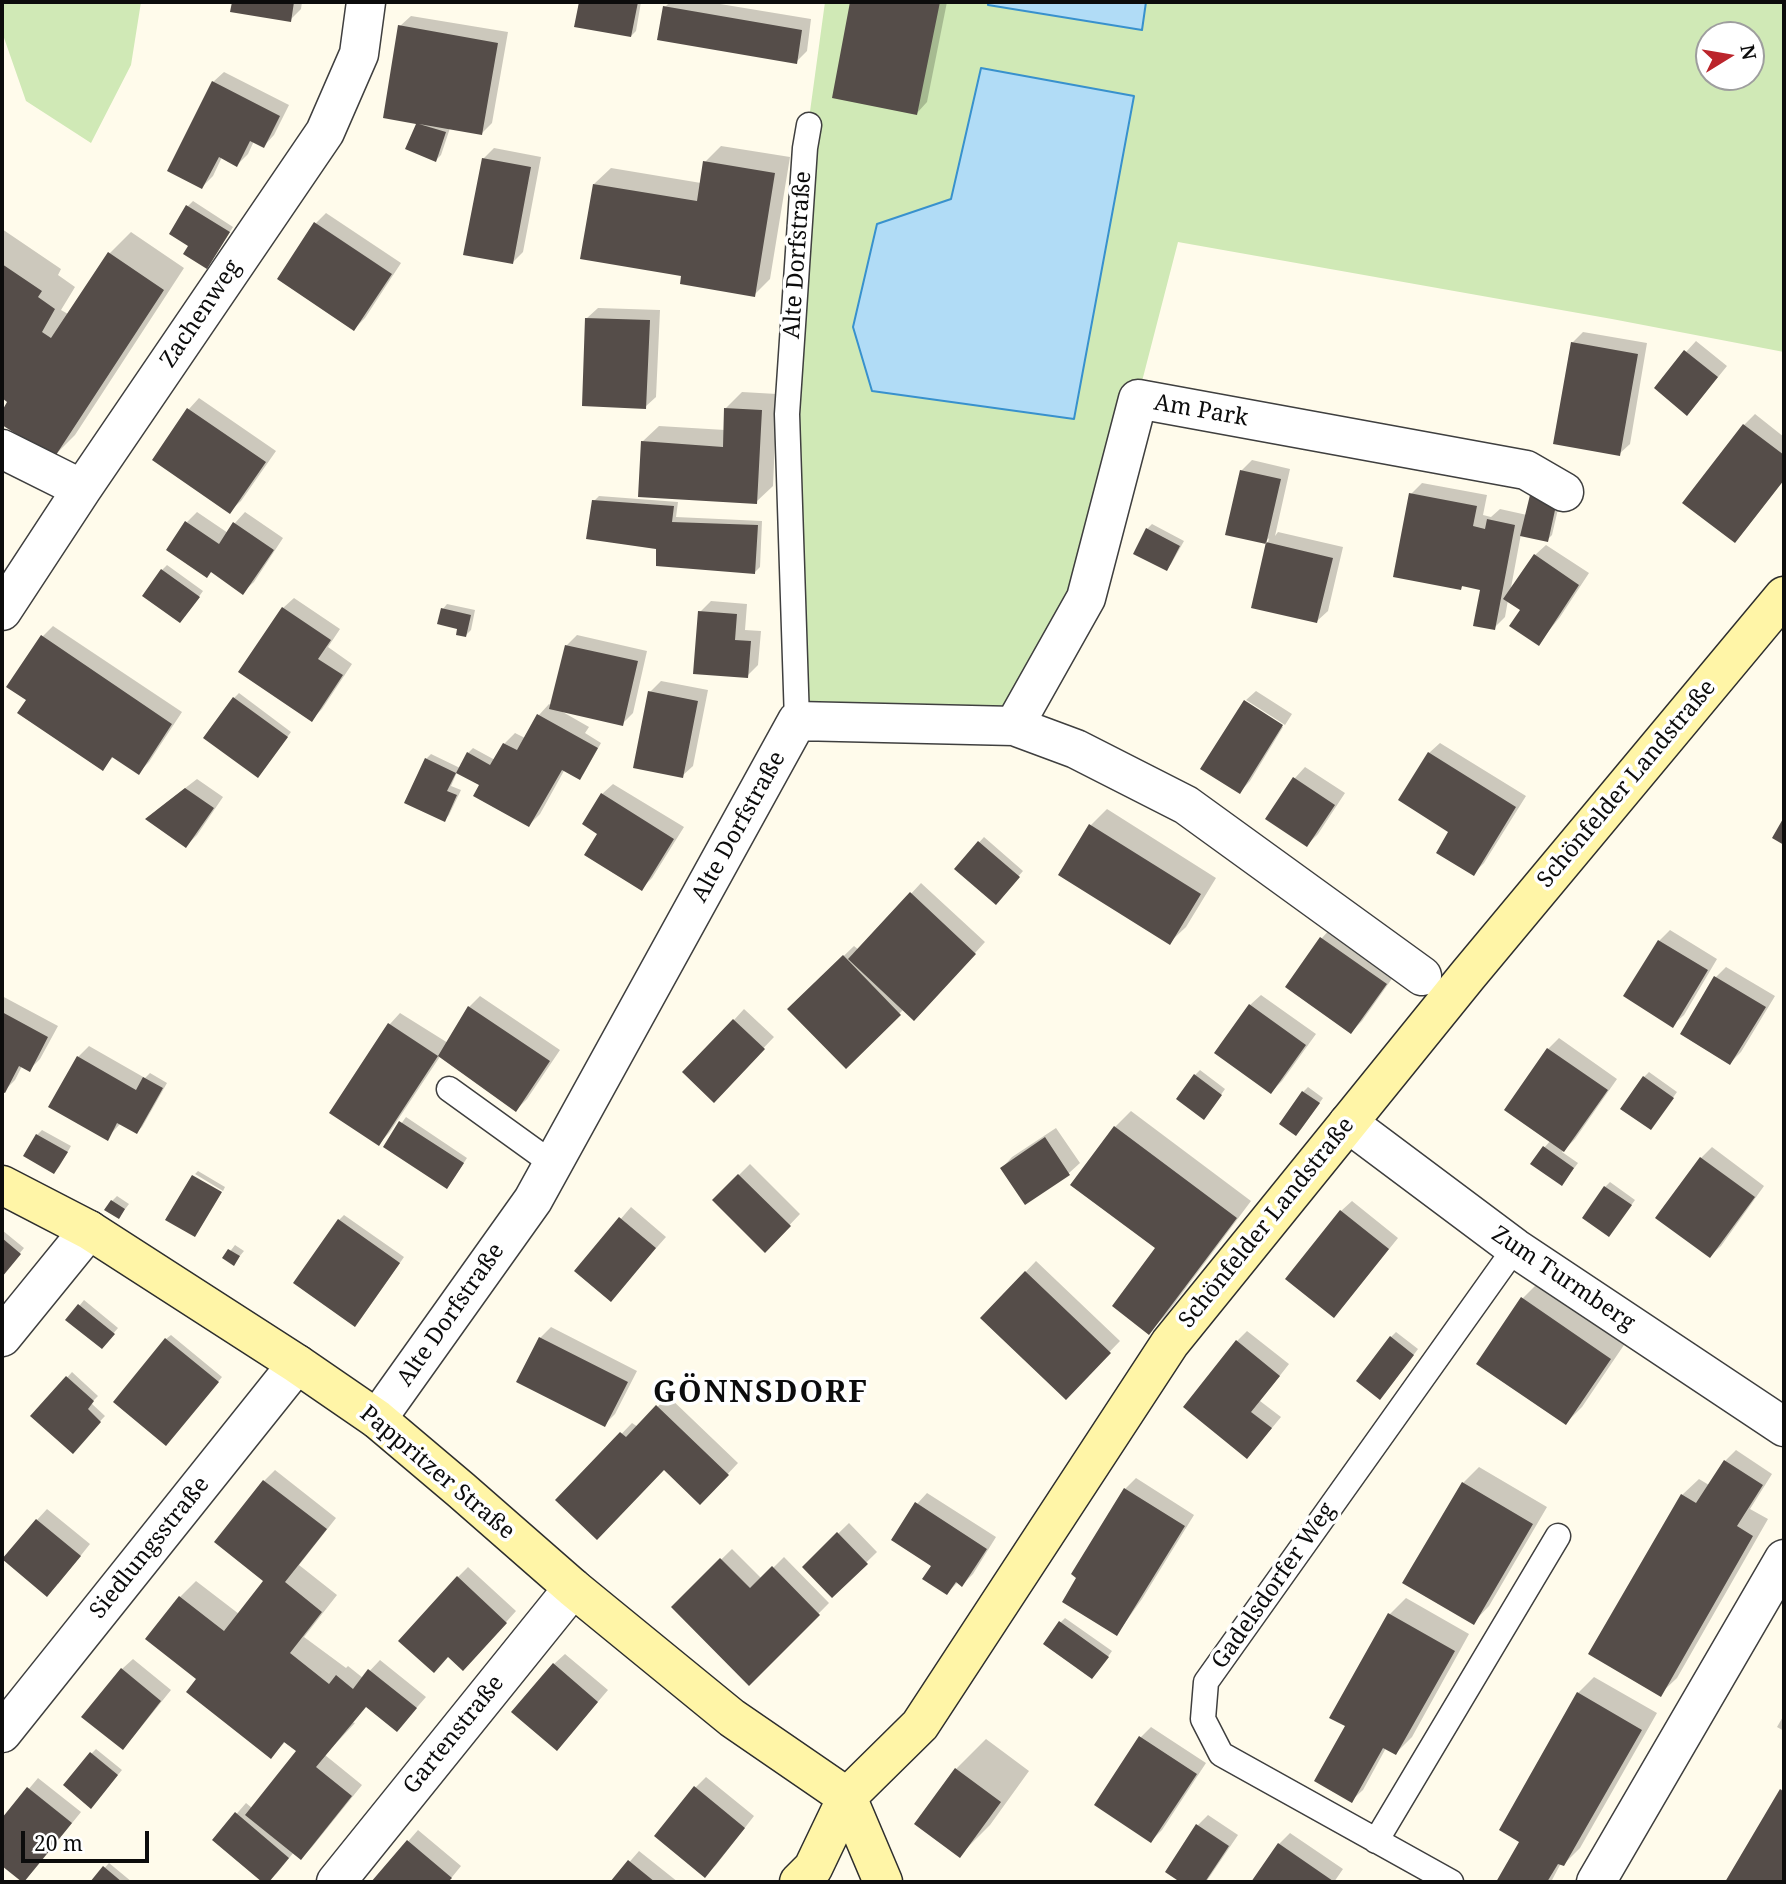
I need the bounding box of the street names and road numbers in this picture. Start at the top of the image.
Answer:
street label: Alte Dorfstraße [778,170,818,340]
street label: Zachenweg [155,255,247,373]
street label: Am Park [1152,389,1250,433]
street label: Schönfelder Landstraße [1532,674,1722,894]
street label: Alte Dorfstraße [686,747,792,907]
street label: Schönfelder Landstraße [1174,1112,1360,1334]
street label: Zum Turmberg [1486,1221,1640,1337]
street label: Alte Dorfstraße [392,1238,510,1392]
street label: Pappritzer Straße [354,1400,520,1546]
street label: Siedlungsstraße [84,1471,216,1625]
street label: Gadelsdorfer Weg [1206,1498,1342,1674]
street label: Gartenstraße [398,1670,510,1800]

